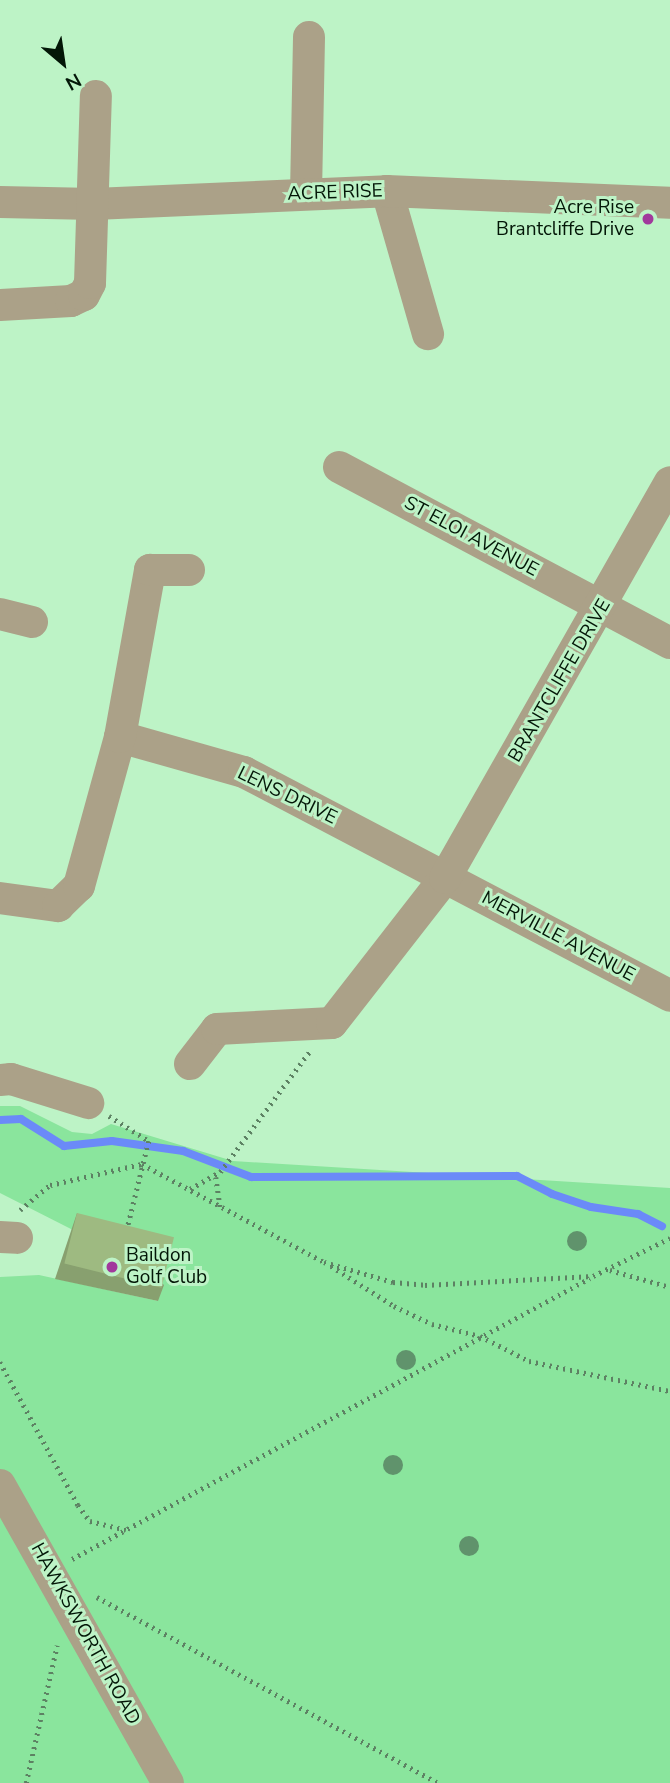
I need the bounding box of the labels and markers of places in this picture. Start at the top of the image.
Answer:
place label: Acre Rise Brantcliffe Drive [496,197,634,241]
marker: Acre Rise Brantcliffe Drive [640,211,656,227]
place label: Baildon Golf Club [126,1245,207,1289]
marker: Baildon Golf Club [104,1259,120,1275]

